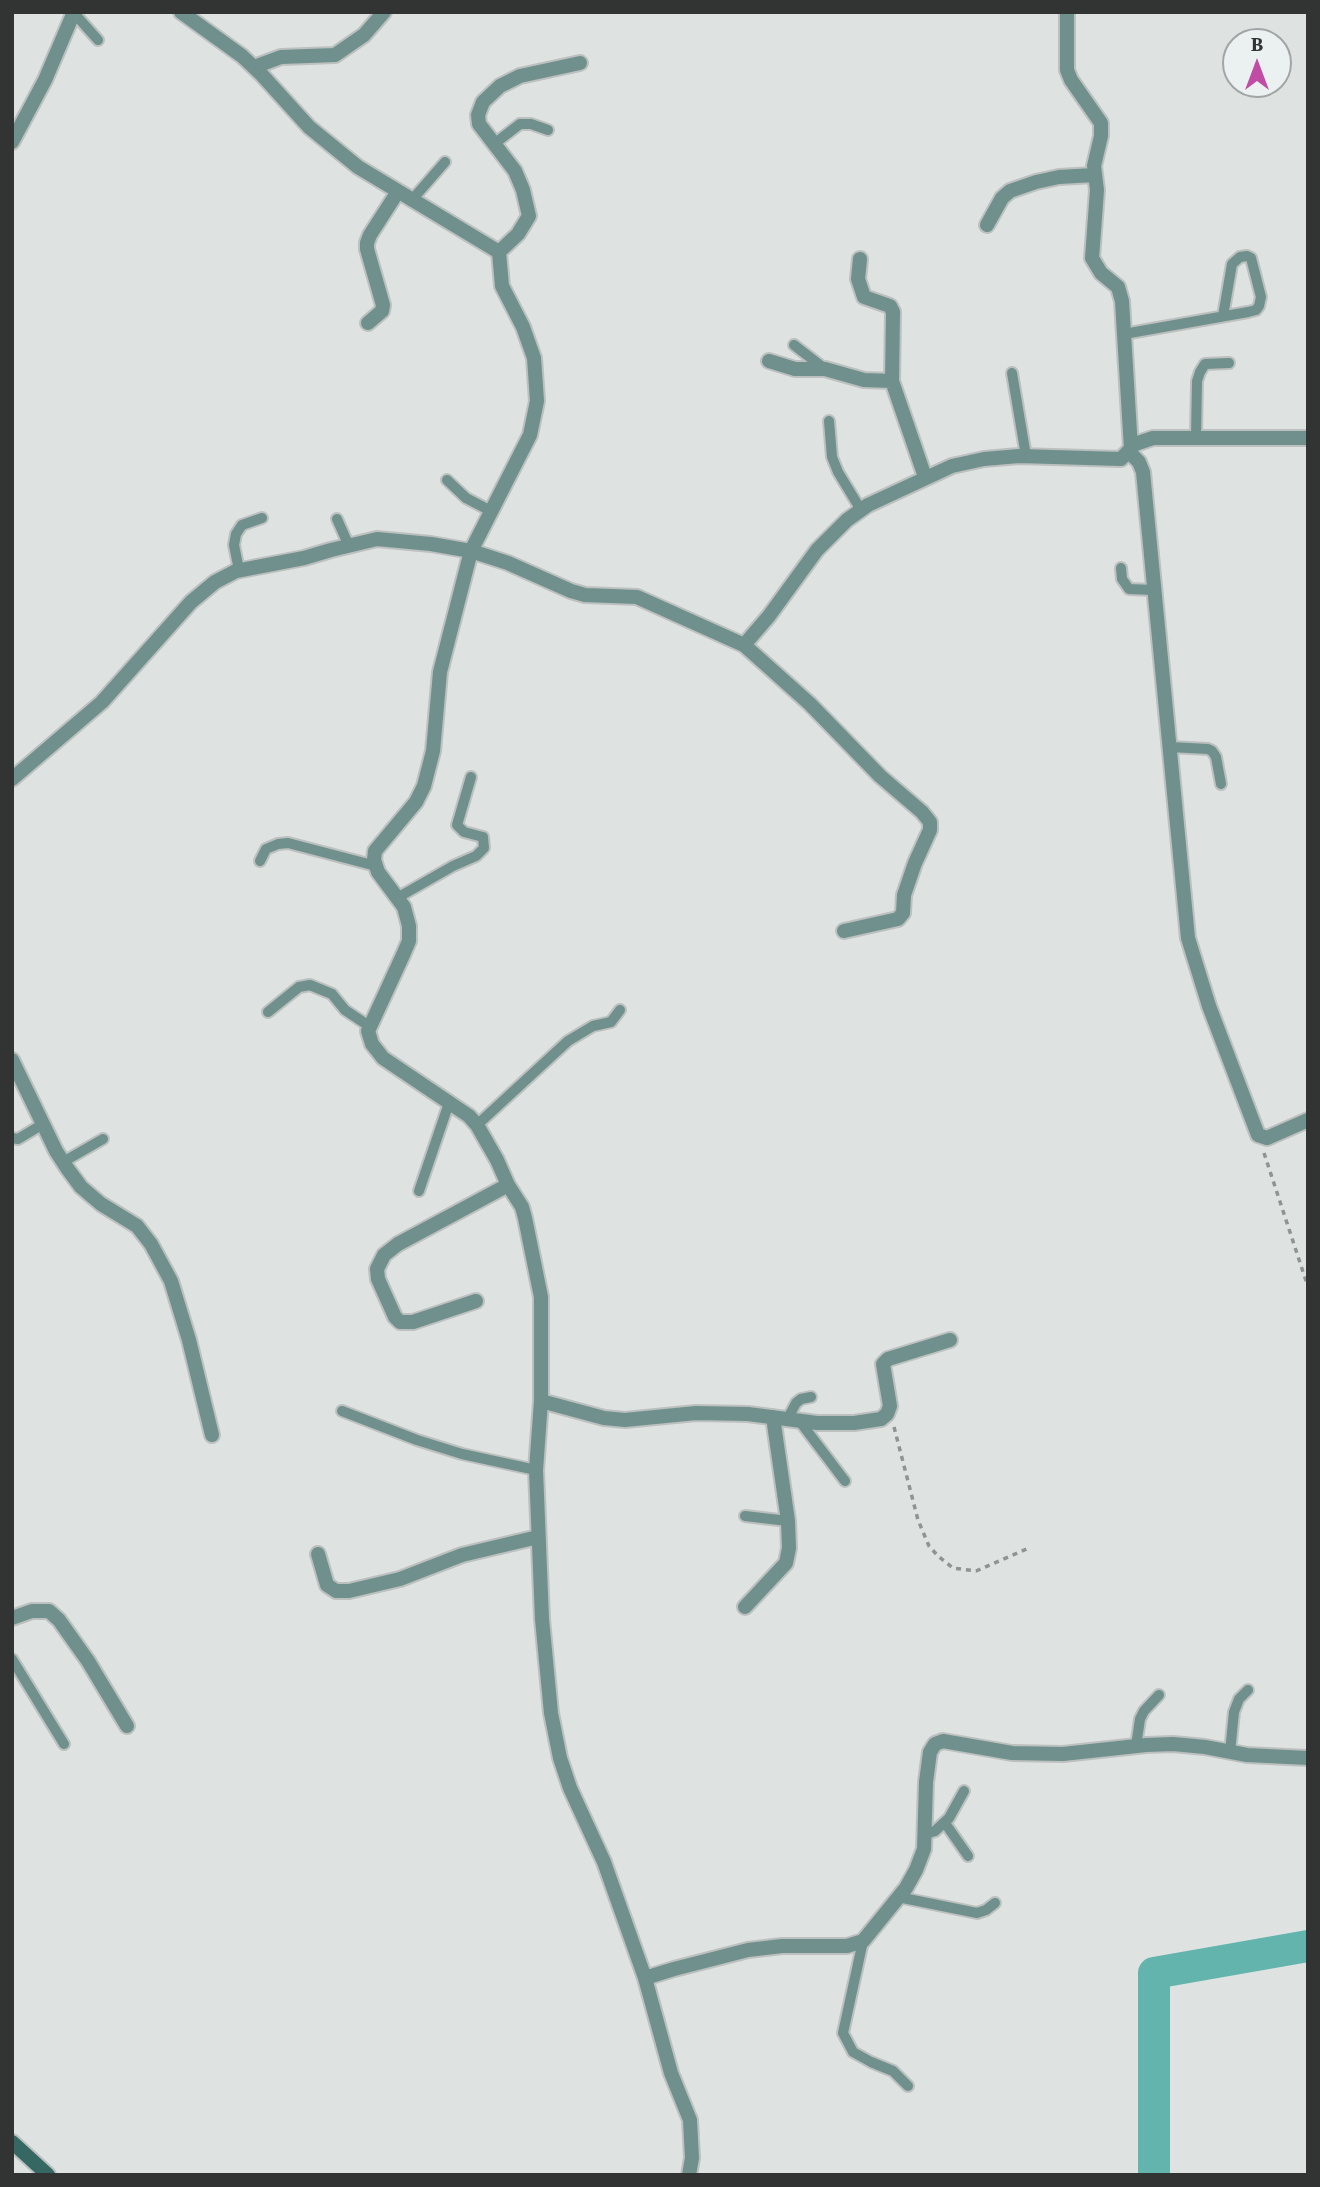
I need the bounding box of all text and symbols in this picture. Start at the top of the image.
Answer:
north arrow [1222,28,1292,98]
text: B [1251,31,1263,57]

